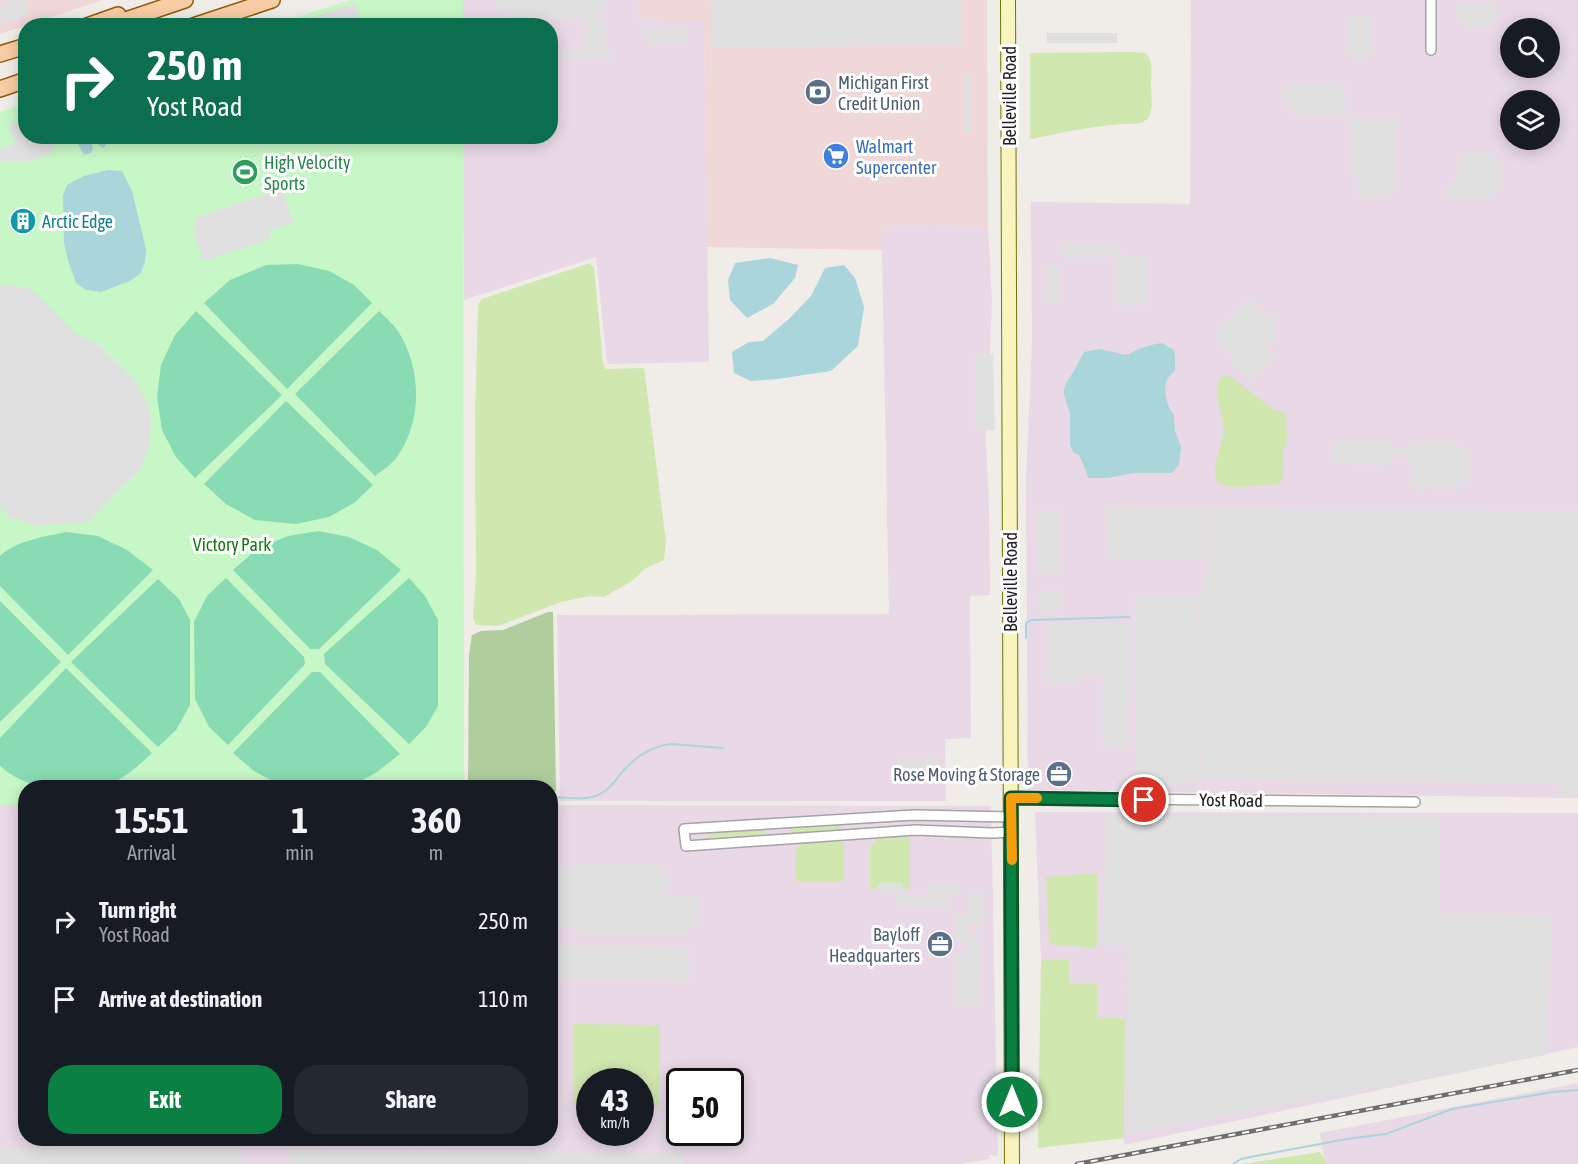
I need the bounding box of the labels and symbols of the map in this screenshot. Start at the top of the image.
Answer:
street label: Belleville Road [999,46,1020,146]
place label: Michigan First Credit Union [838,72,929,114]
bank icon: Michigan First Credit Union [803,77,833,107]
place label: Walmart Supercenter [856,136,937,178]
supermarket icon: Walmart Supercenter [821,141,851,171]
place label: High Velocity Sports [264,152,350,194]
sports icon: High Velocity Sports [230,157,260,187]
building icon: Arctic Edge [8,206,38,236]
place label: Arctic Edge [42,211,113,232]
street label: Belleville Road [1000,532,1021,632]
park label: Victory Park [193,534,271,555]
office icon: Rose Moving & Storage [1044,759,1074,789]
place label: Rose Moving & Storage [893,764,1040,785]
pin [1118,774,1169,825]
street label: Yost Road [1199,789,1263,811]
place label: Bayloff Headquarters [829,924,920,966]
office icon: Bayloff Headquarters [925,929,955,959]
speed limit sign: 50 [666,1068,744,1146]
position arrow [980,1070,1044,1134]

